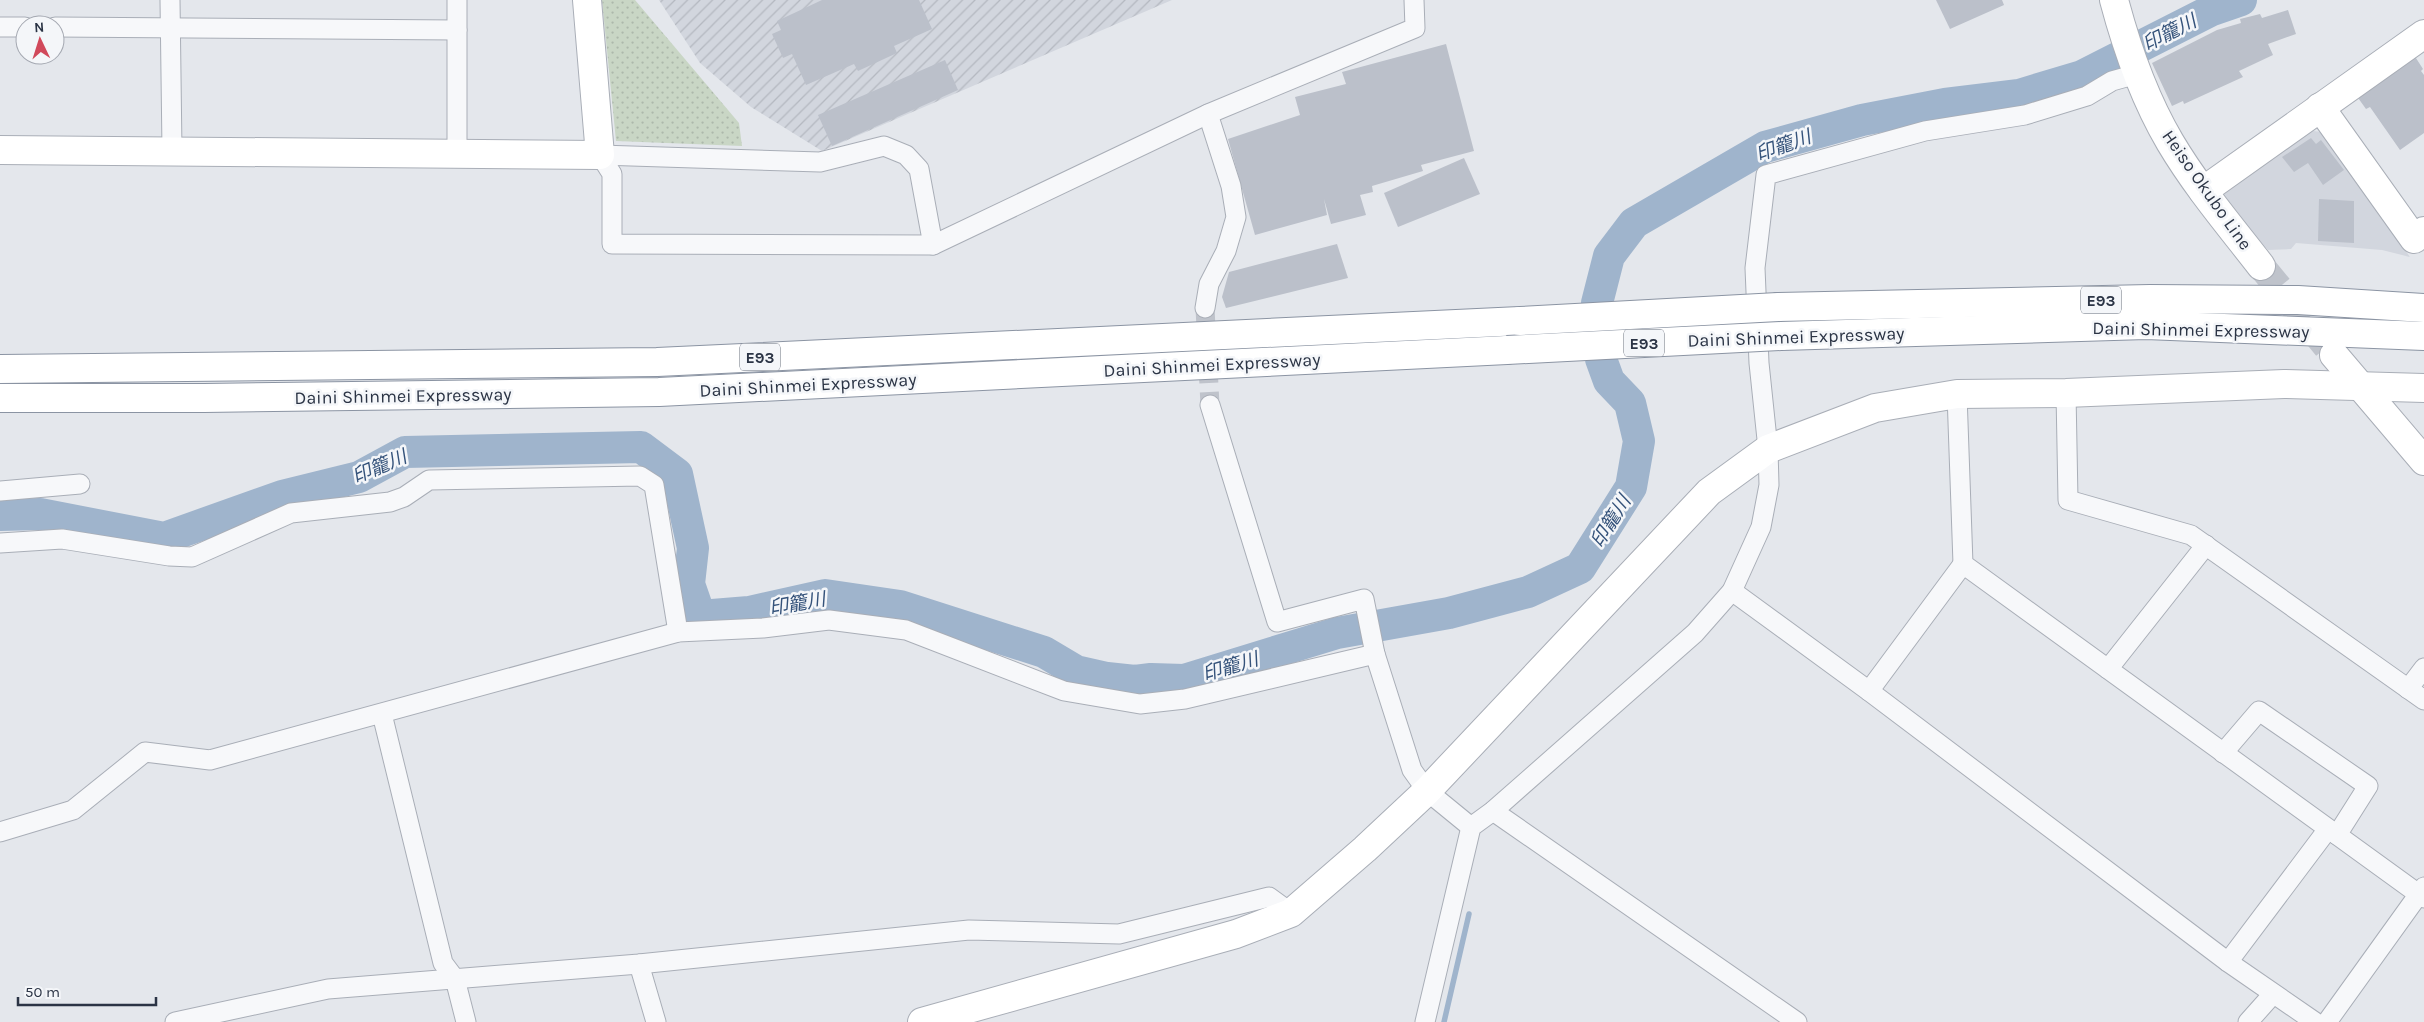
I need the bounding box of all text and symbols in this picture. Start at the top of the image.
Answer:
water label: 印籠川 [2139,9,2202,56]
north arrow [15,15,65,65]
text: N [34,19,45,36]
water label: 印籠川 [1753,125,1816,166]
street label: Heiso Okubo Line [2157,126,2257,254]
road number: E93 [2081,286,2121,314]
street label: Daini Shinmei Expressway [2092,317,2310,343]
street label: Daini Shinmei Expressway [1687,322,1906,352]
road number: E93 [1624,329,1664,356]
road number: E93 [740,344,780,371]
street label: Daini Shinmei Expressway [1103,348,1322,382]
street label: Daini Shinmei Expressway [699,368,918,402]
street label: Daini Shinmei Expressway [294,383,512,409]
water label: 印籠川 [349,445,412,488]
water label: 印籠川 [1586,490,1636,552]
water label: 印籠川 [767,588,829,620]
water label: 印籠川 [1200,648,1263,686]
scale bar [18,974,155,1006]
text: 50 m [25,983,60,1001]

